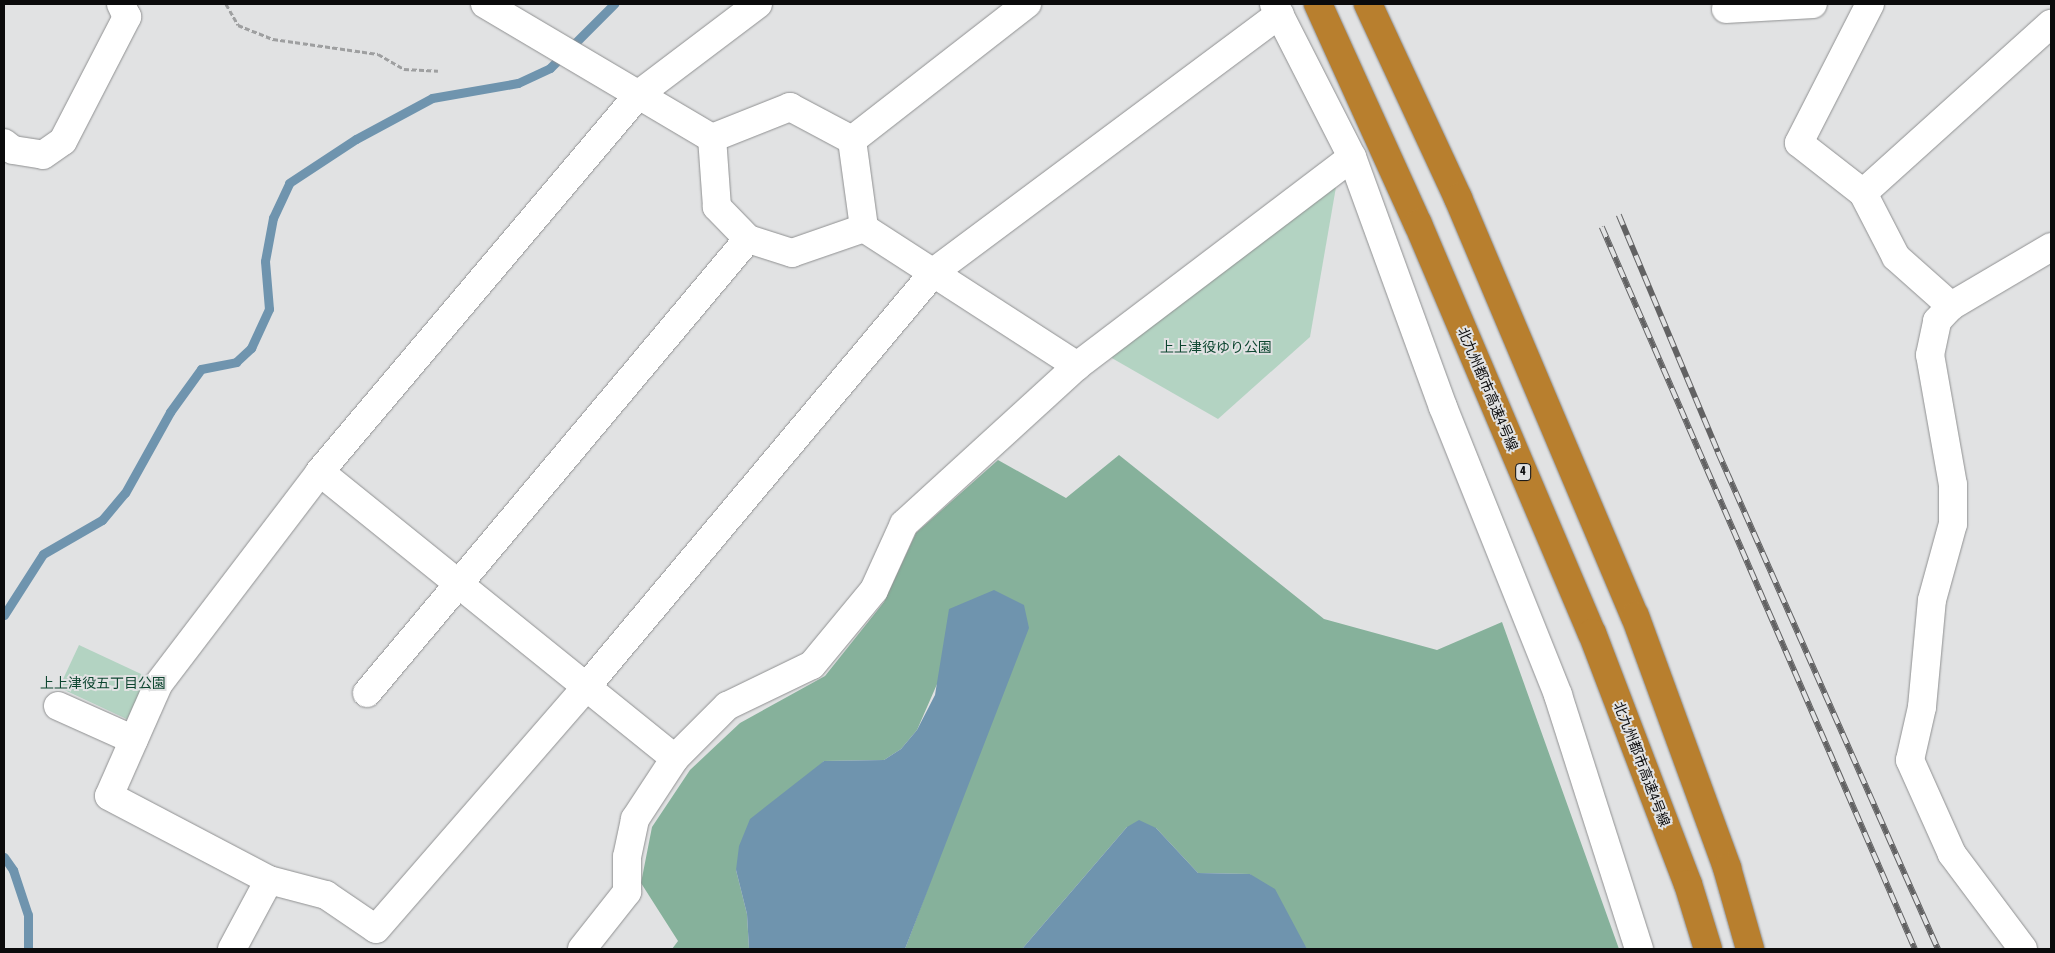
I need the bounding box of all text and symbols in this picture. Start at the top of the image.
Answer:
street label: 北九州都市高速4号線 [1454,325,1522,453]
park label: 上上津役ゆり公園 [1160,339,1272,355]
road number: 4 [1514,462,1532,482]
park label: 上上津役五丁目公園 [40,675,166,691]
street label: 北九州都市高速4号線 [1610,699,1674,829]

